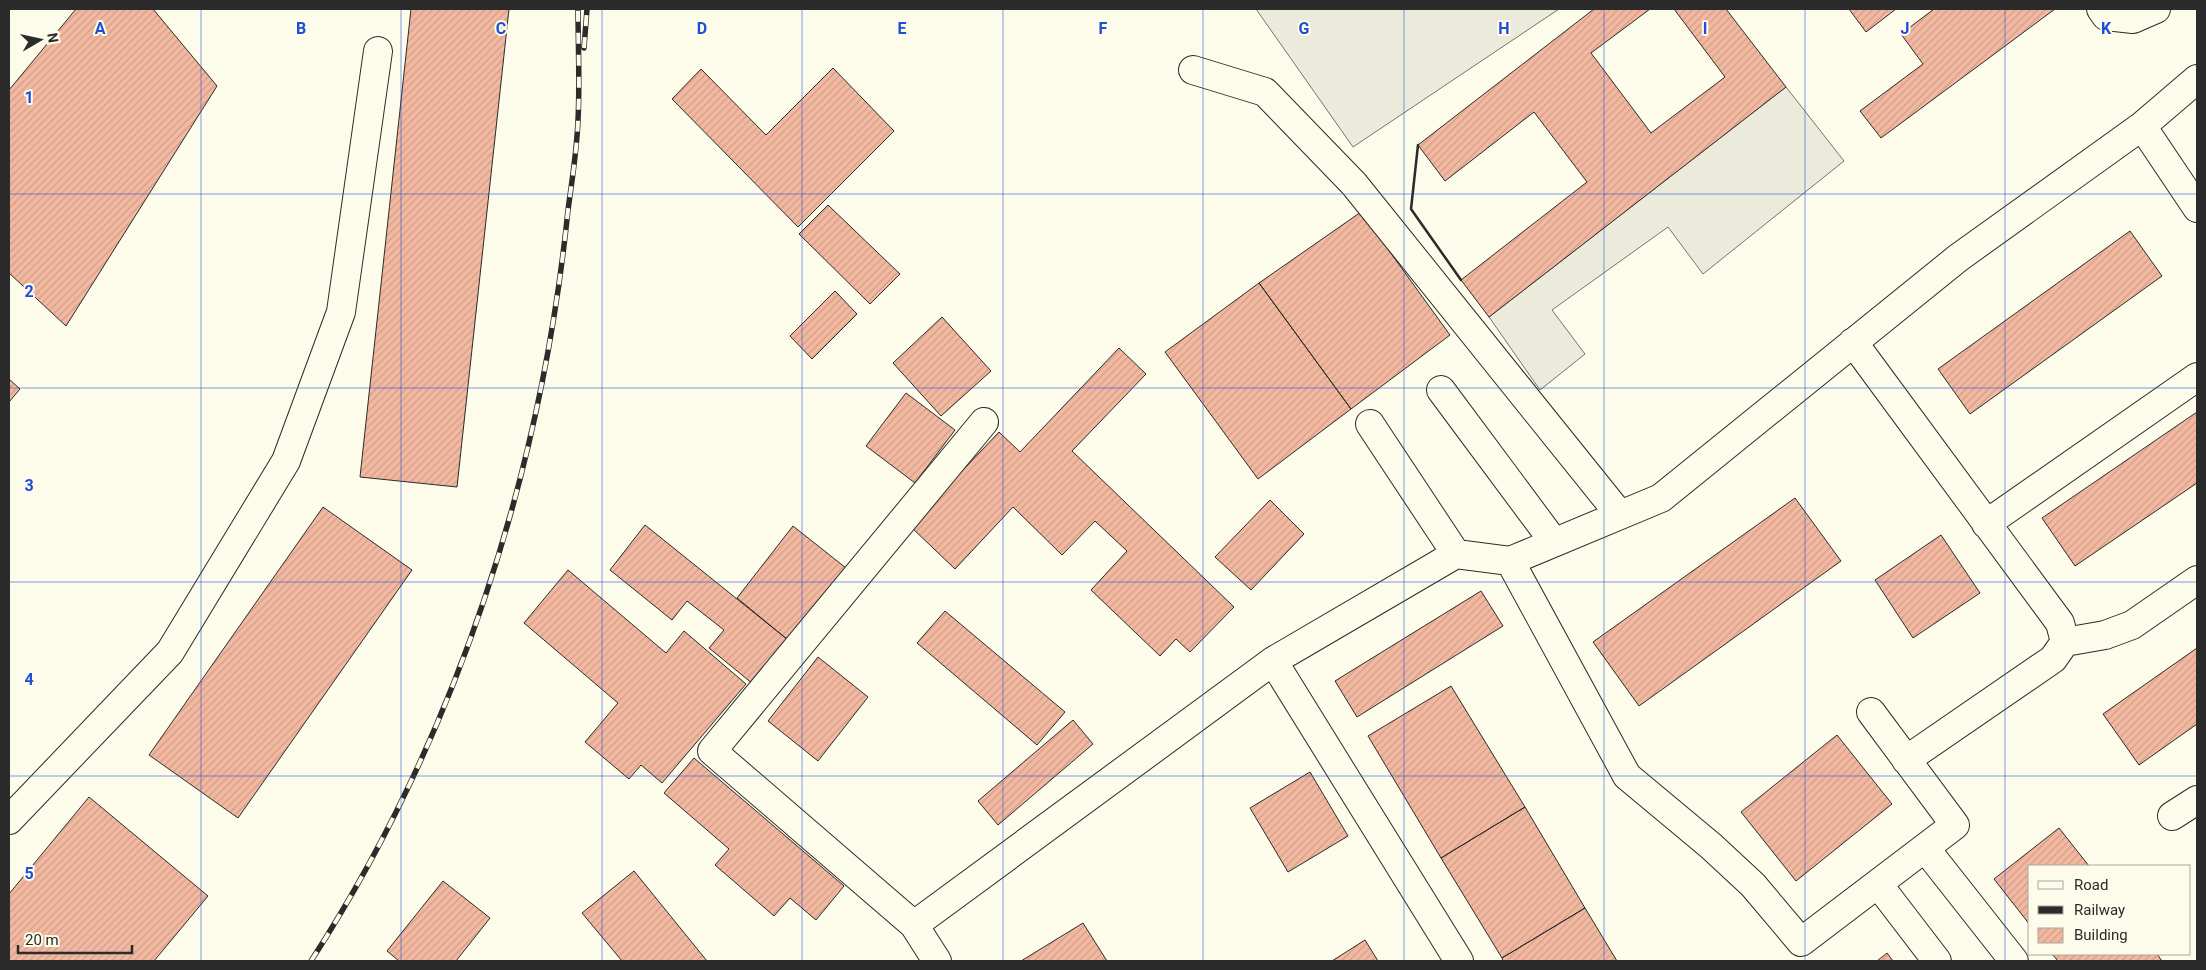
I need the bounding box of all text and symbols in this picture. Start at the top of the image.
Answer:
north arrow [15,15,65,65]
text: A [95,19,106,38]
text: B [296,19,306,38]
text: C [496,19,506,38]
text: D [697,19,707,38]
text: E [898,19,907,38]
text: F [1099,19,1108,38]
text: G [1299,19,1310,38]
text: H [1498,19,1510,38]
text: I [1703,19,1707,38]
text: J [1901,19,1909,38]
text: K [2101,19,2112,38]
text: N [44,32,62,44]
text: 1 [24,88,34,107]
text: 2 [24,282,34,301]
text: 3 [24,476,34,495]
text: 4 [24,670,34,689]
text: 5 [24,864,34,883]
legend [2028,865,2191,955]
text: Road [2074,876,2108,894]
text: Railway [2074,901,2125,919]
scale bar [18,922,131,954]
text: Building [2074,926,2128,944]
text: 20 m [25,931,59,949]

